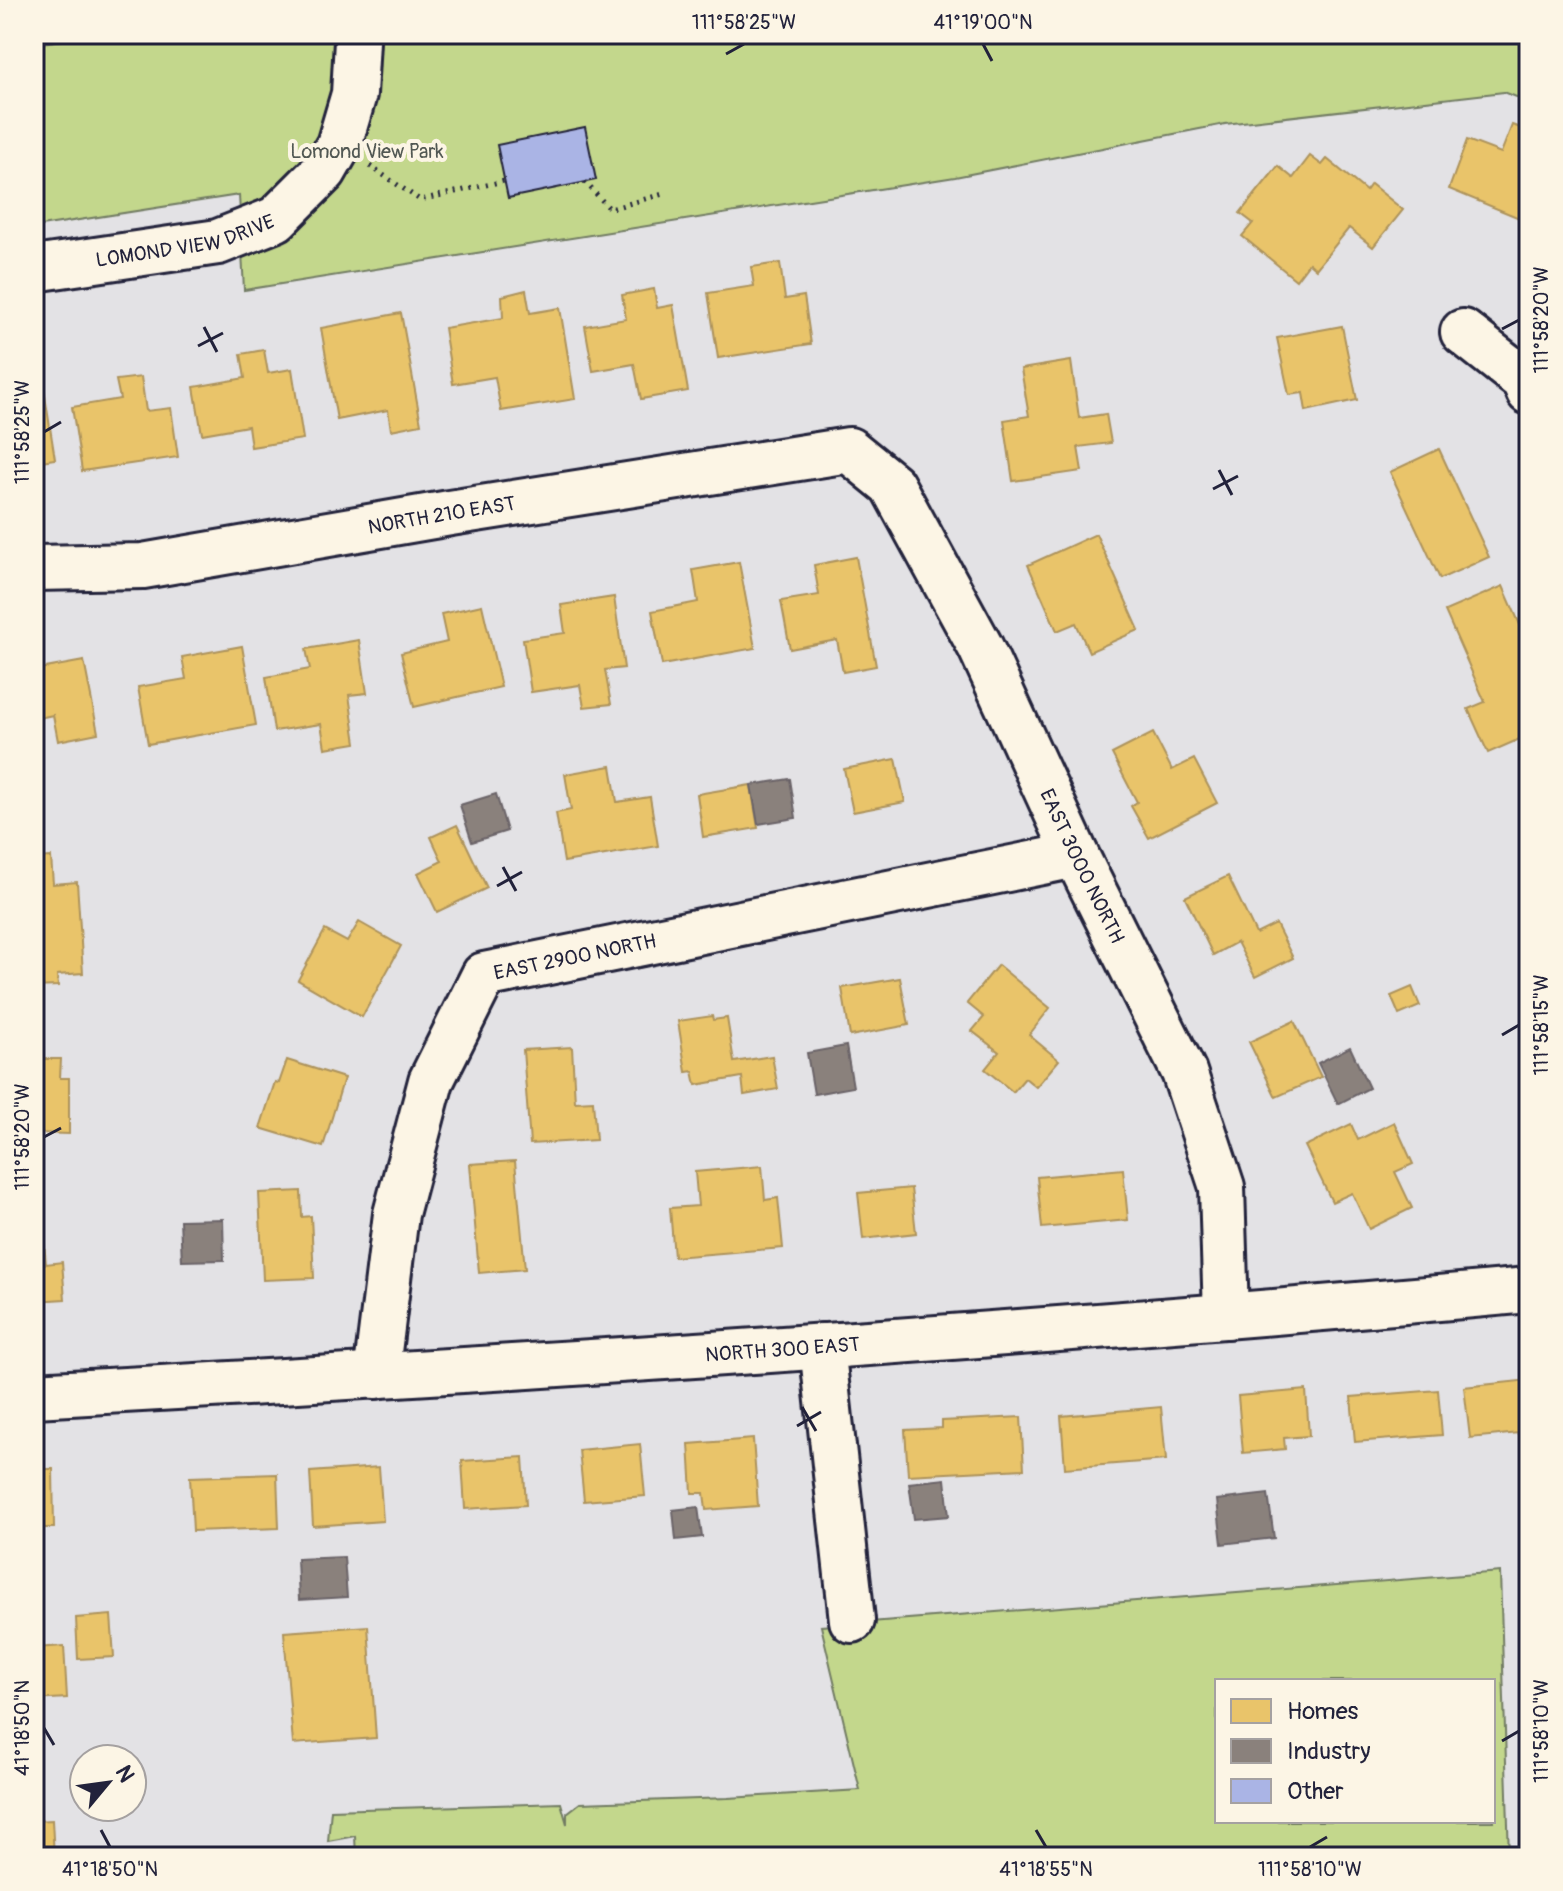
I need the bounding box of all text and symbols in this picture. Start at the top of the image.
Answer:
text: 111°58'25"W [692,10,796,35]
text: 41°19'00"N [933,10,1033,35]
park label: Lomond View Park [290,139,444,164]
street label: LOMOND VIEW DRIVE [94,208,278,272]
text: 111°58'20"W [1529,266,1554,374]
text: 111°58'25"W [10,380,35,484]
street label: NORTH 210 EAST [366,490,517,539]
street label: EAST 3000 NORTH [1035,785,1130,947]
street label: EAST 2900 NORTH [491,928,658,985]
text: 111°58'15"W [1529,975,1554,1075]
text: 111°58'20"W [10,1083,35,1191]
street label: NORTH 300 EAST [704,1331,861,1367]
legend [1215,1679,1495,1823]
text: 111°58'10"W [1529,1679,1554,1783]
text: 41°18'50"N [10,1680,35,1776]
text: Homes [1287,1697,1359,1726]
text: Industry [1287,1737,1370,1766]
north arrow [68,1743,148,1823]
text: N [109,1760,141,1787]
text: Other [1287,1777,1344,1806]
text: 41°18'50"N [62,1857,158,1882]
text: 41°18'55"N [999,1857,1093,1882]
text: 111°58'10"W [1258,1857,1362,1882]

